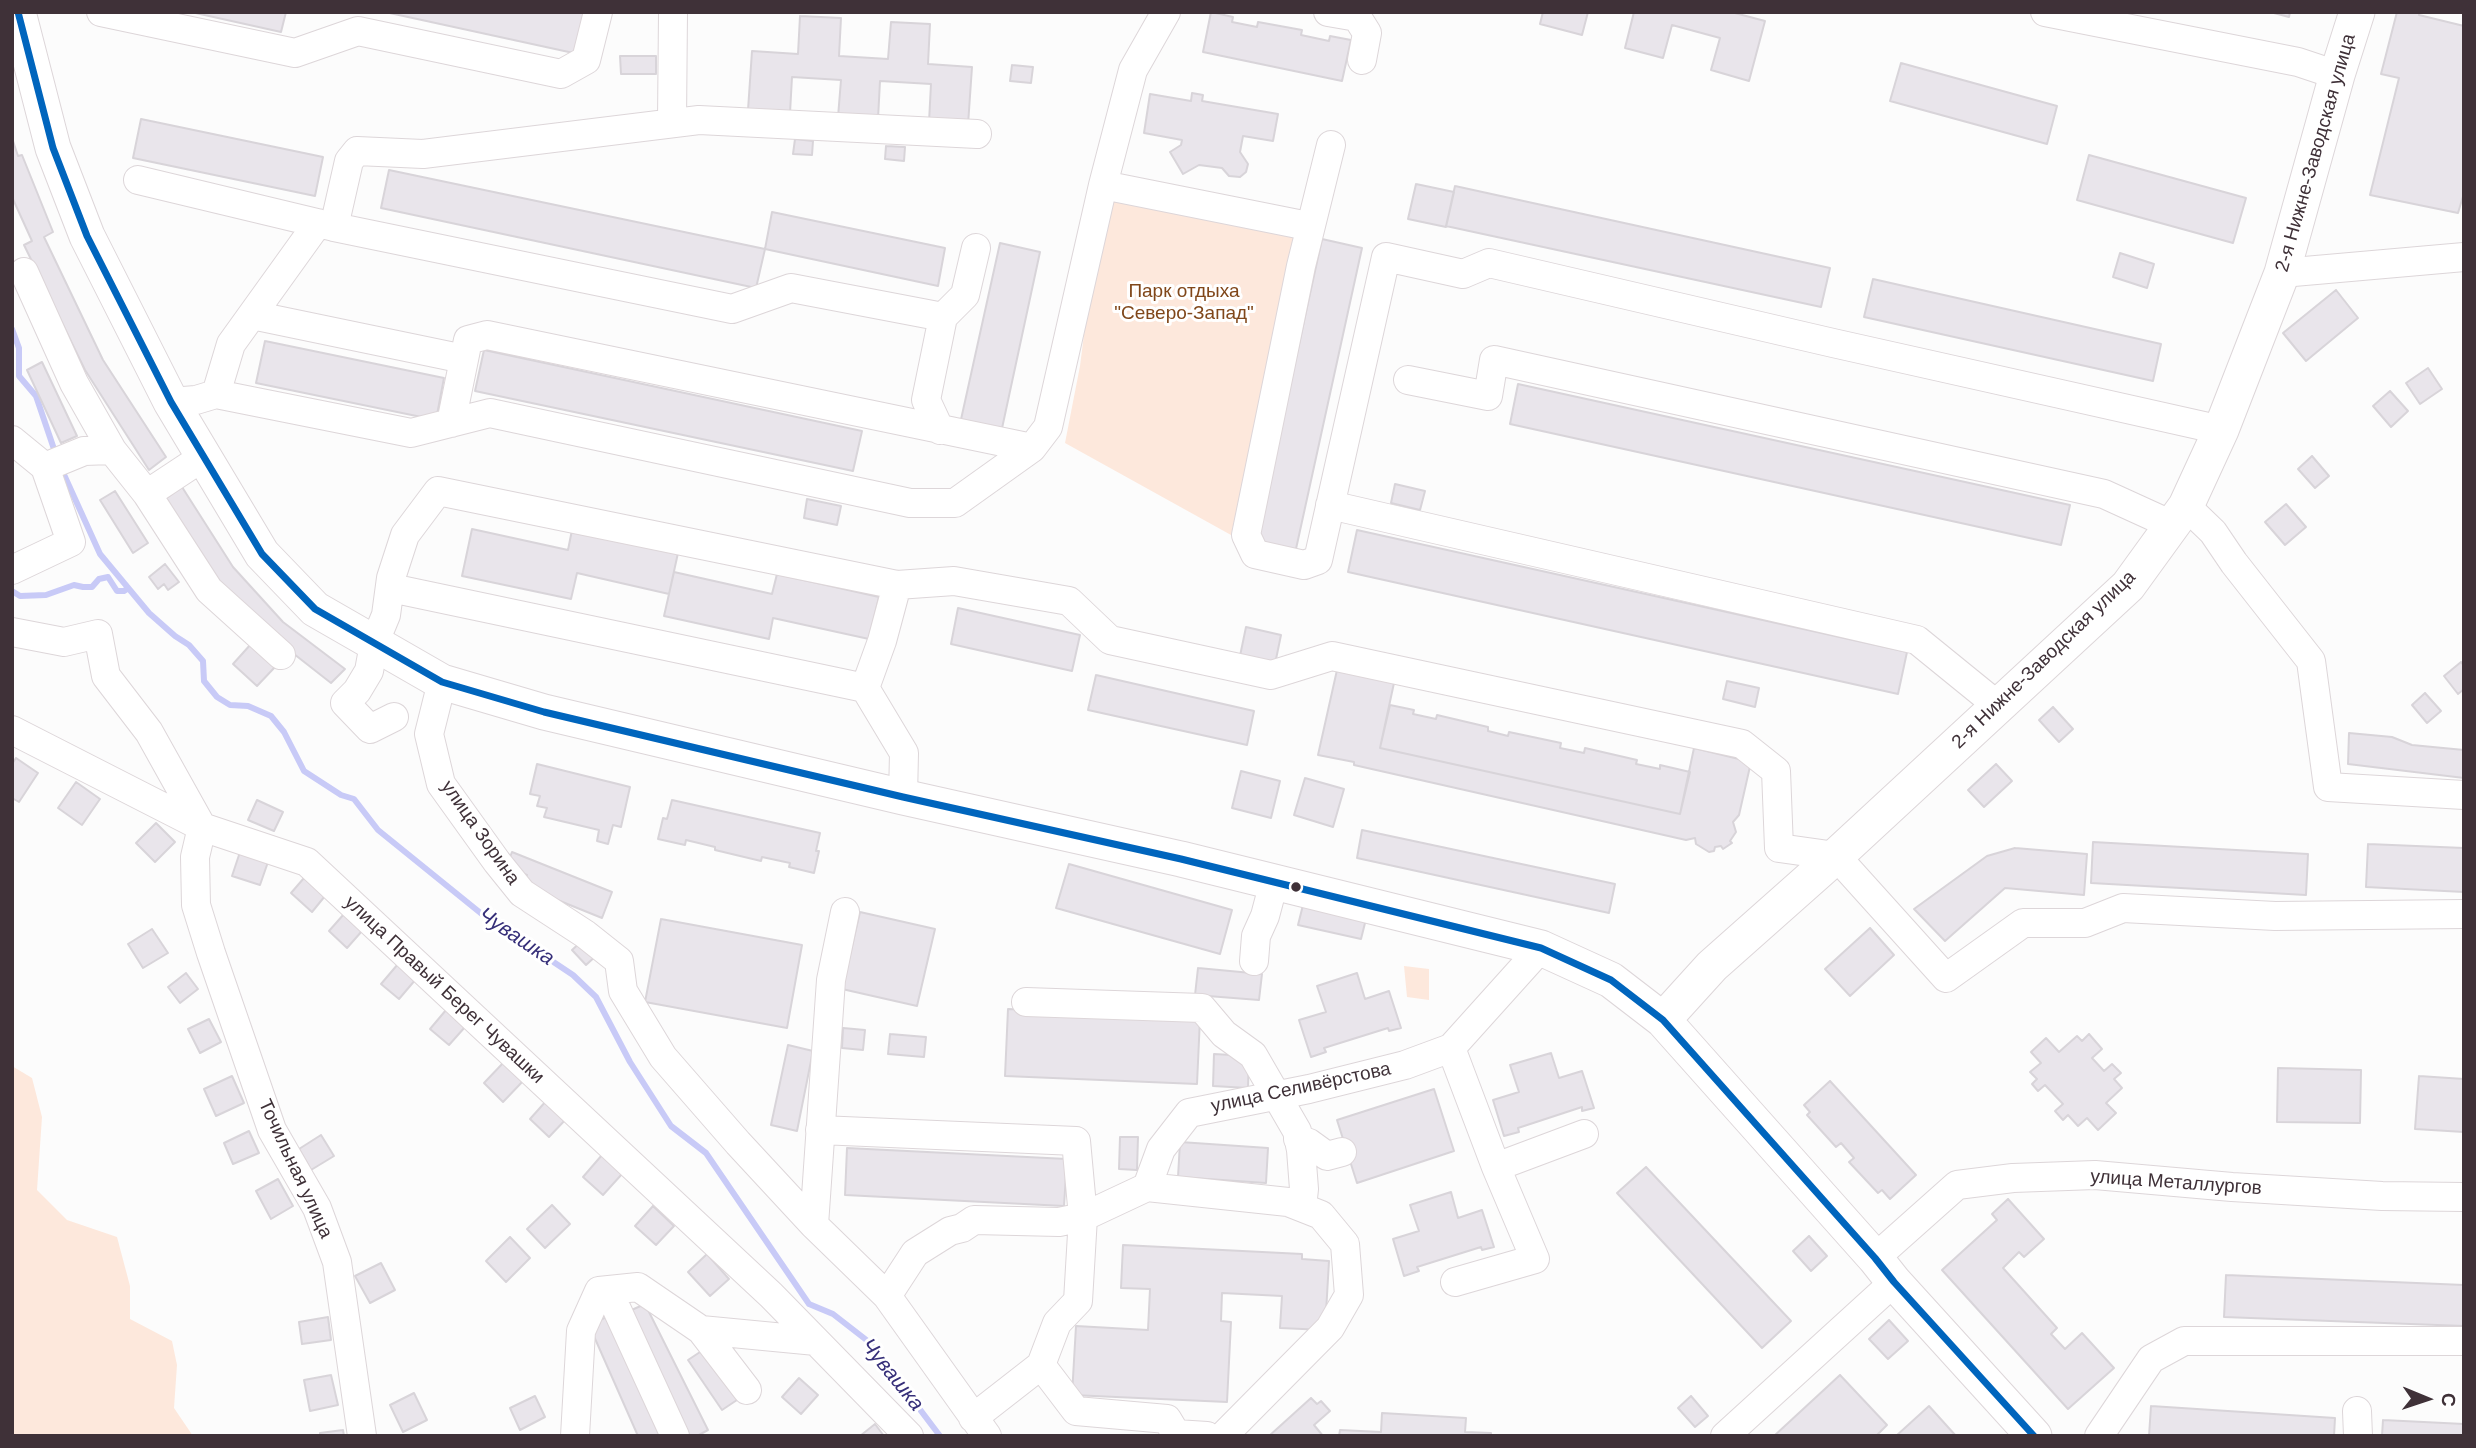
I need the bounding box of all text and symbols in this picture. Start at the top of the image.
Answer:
street label: 2-я Нижне-Заводская улица [2271,31,2361,275]
park label: Парк отдыха "Северо-Запад" [1114,281,1254,325]
street label: 2-я Нижне-Заводская улица [1947,566,2141,754]
street label: улица Зорина [436,777,524,889]
unlabelled marker [1289,880,1303,894]
street label: улица Правый Берег Чувашки [339,891,549,1089]
water label: Чувашка [473,903,559,971]
street label: улица Селивёрстова [1209,1058,1393,1118]
street label: Точильная улица [253,1096,337,1242]
street label: улица Металлургов [2090,1166,2262,1200]
water label: Чувашка [855,1334,929,1416]
north arrow [2392,1364,2462,1434]
text: С [2438,1393,2459,1407]

